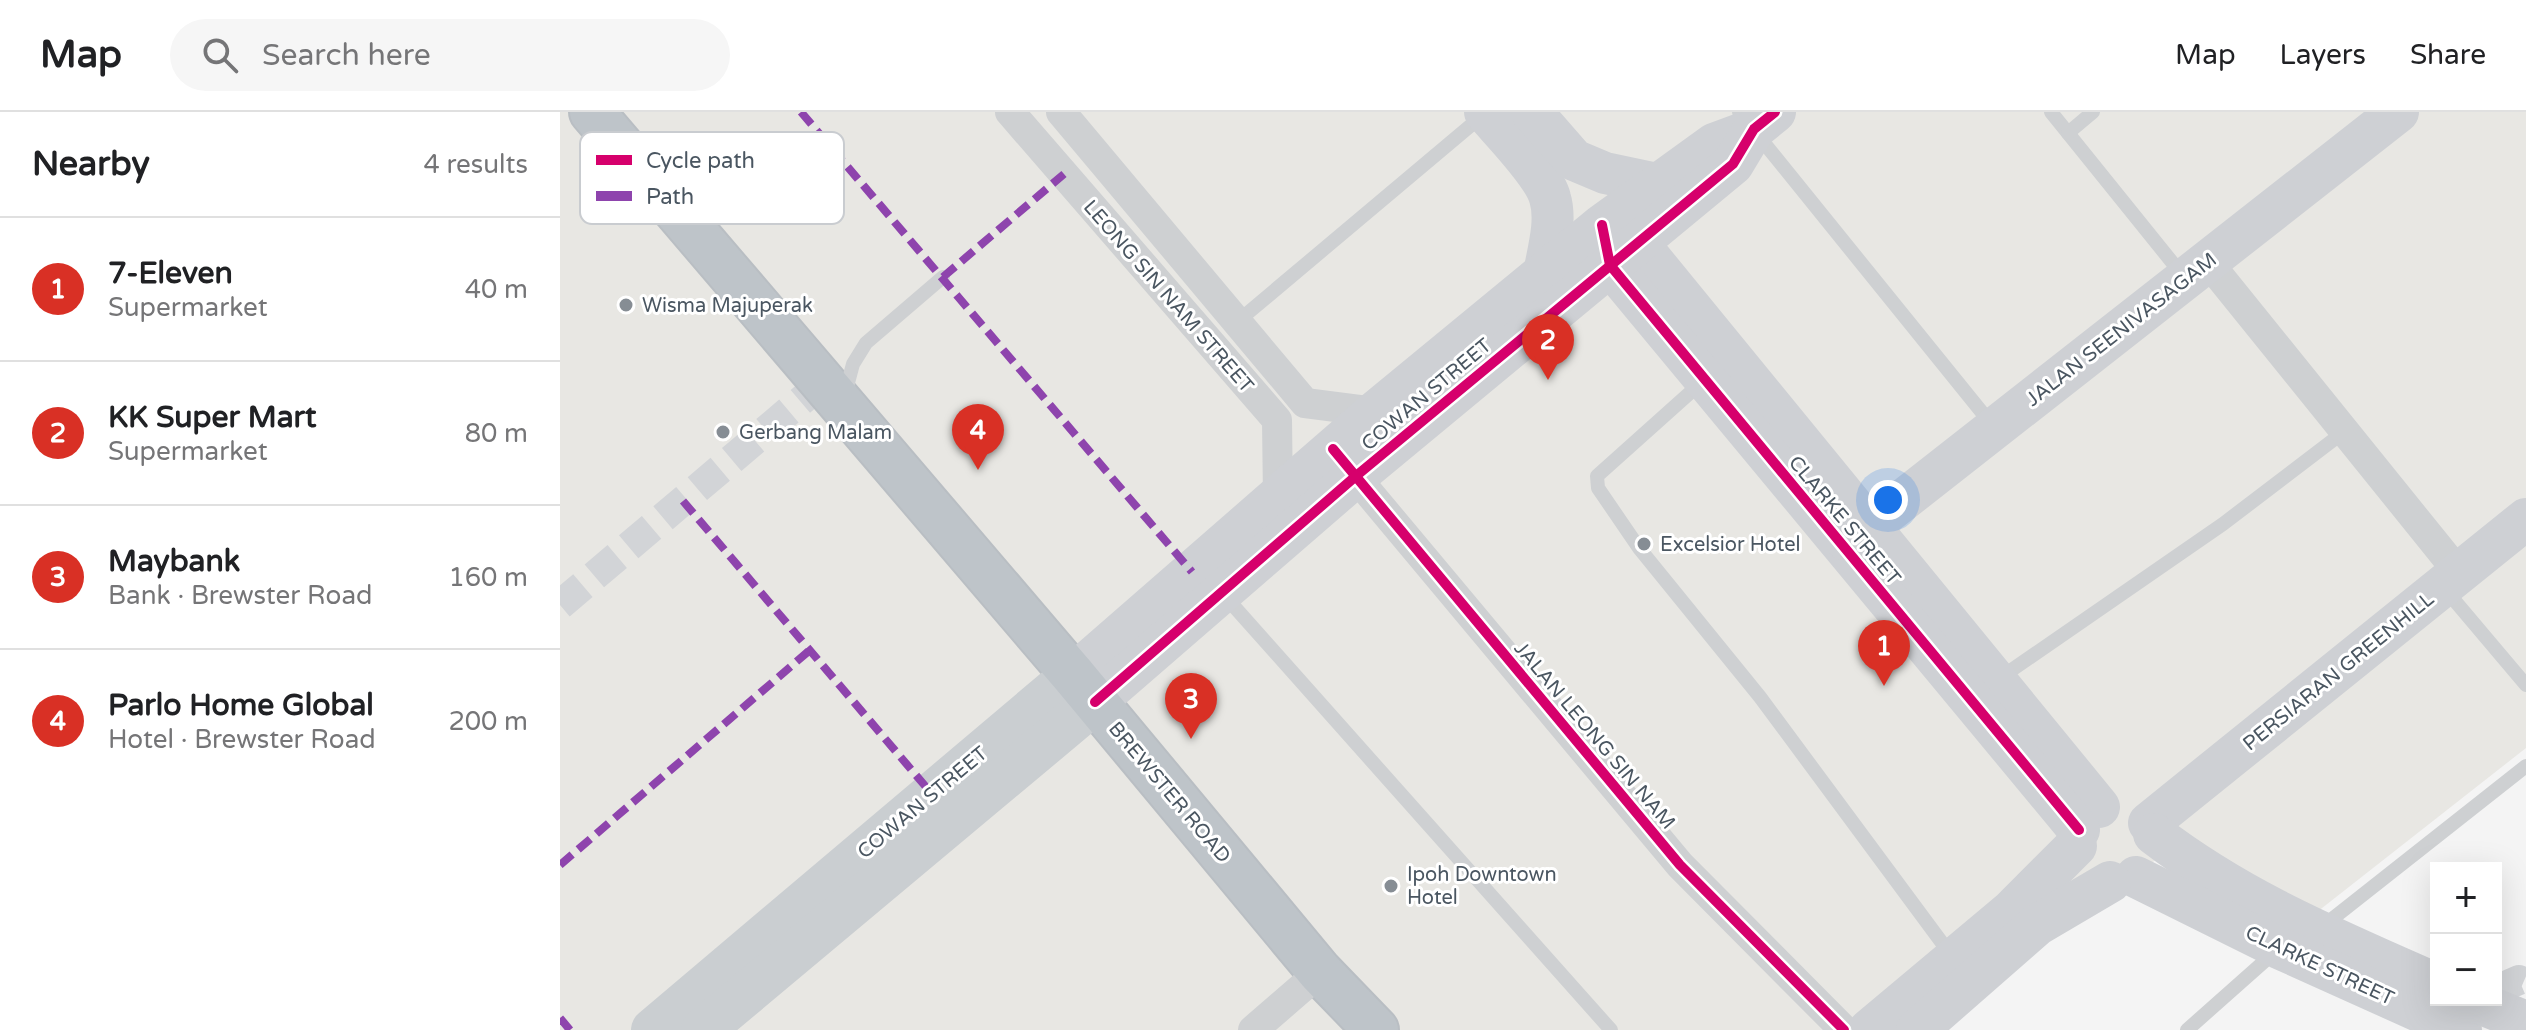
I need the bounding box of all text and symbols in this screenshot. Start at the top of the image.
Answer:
search box [170,19,730,91]
text: Map [40,32,122,78]
icon: search [198,33,242,77]
text: Search here [262,37,431,74]
text: Map [2175,38,2236,72]
text: Layers [2280,38,2366,72]
text: Share [2410,38,2486,72]
legend [580,132,844,224]
text: Nearby [32,144,150,185]
text: Cycle path [646,148,755,174]
text: 4 results [423,149,528,180]
text: Path [646,184,694,210]
street label: LEONG SIN NAM STREET [1078,195,1258,398]
street label: JALAN SEENIVASAGAM [2021,248,2222,412]
text: 7-Eleven [108,255,233,292]
text: 1 [50,274,66,305]
text: 40 m [465,274,528,305]
text: Supermarket [108,292,268,323]
place label: Wisma Majuperak [642,294,813,318]
marker: Wisma Majuperak [617,296,635,314]
pin: 2 [1522,314,1574,380]
street label: COWAN STREET [1357,334,1496,456]
text: KK Super Mart [108,399,316,436]
pin: 4 [952,404,1004,470]
text: 2 [50,418,66,449]
text: 80 m [465,418,528,449]
place label: Gerbang Malam [739,421,892,445]
marker: Gerbang Malam [714,423,732,441]
text: Supermarket [108,436,268,467]
street label: CLARKE STREET [1783,451,1905,590]
your location [1868,480,1908,520]
place label: Excelsior Hotel [1660,533,1801,557]
marker: Excelsior Hotel [1635,535,1653,553]
text: Maybank [108,543,240,580]
text: 3 [50,562,66,593]
text: 160 m [448,562,528,593]
text: Bank · Brewster Road [108,580,372,611]
street label: PERSIARAN GREENHILL [2238,587,2439,756]
pin: 1 [1858,620,1910,686]
street label: JALAN LEONG SIN NAM [1509,637,1680,834]
pin: 3 [1165,673,1217,739]
text: Parlo Home Global [108,687,374,724]
text: 4 [50,706,66,737]
text: 200 m [448,706,528,737]
street label: BREWSTER ROAD [1103,717,1235,868]
text: Hotel · Brewster Road [108,724,376,755]
street label: COWAN STREET [853,742,992,864]
map controls [2430,862,2502,1006]
button: + [2430,862,2502,934]
place label: Ipoh Downtown Hotel [1407,863,1557,910]
marker: Ipoh Downtown Hotel [1382,877,1400,895]
street label: CLARKE STREET [2241,921,2398,1011]
button: − [2430,934,2502,1006]

